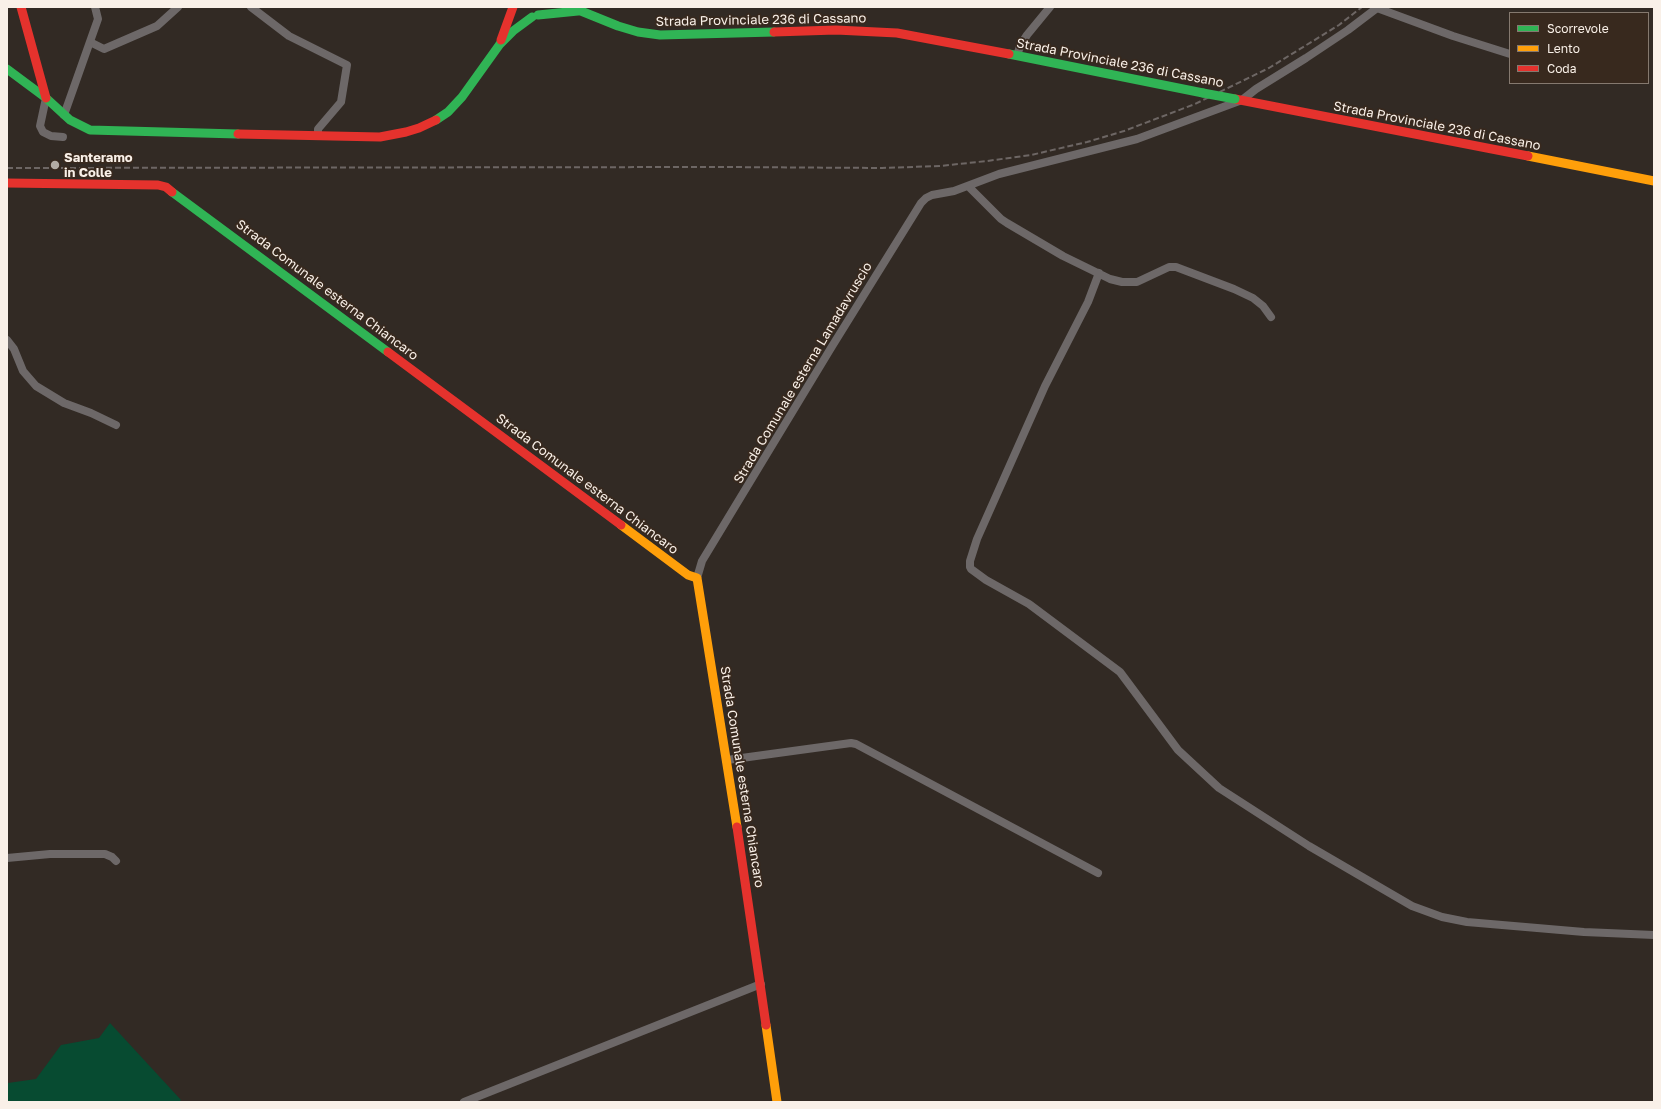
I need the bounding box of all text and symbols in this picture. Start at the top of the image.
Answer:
street label: Strada Provinciale 236 di Cassano [656,10,866,30]
legend [1509,12,1649,84]
text: Scorrevole [1547,21,1609,36]
street label: Strada Provinciale 236 di Cassano [1015,35,1225,91]
text: Lento [1547,41,1580,56]
text: Coda [1547,61,1577,76]
street label: Strada Provinciale 236 di Cassano [1332,98,1542,154]
place label: Santeramo in Colle [64,150,133,181]
marker: Santeramo in Colle [49,159,61,171]
street label: Strada Comunale esterna Chiancaro [233,216,421,364]
street label: Strada Comunale esterna Lamadavruscio [731,260,875,486]
street label: Strada Comunale esterna Chiancaro [493,410,681,558]
street label: Strada Comunale esterna Chiancaro [717,665,767,889]

